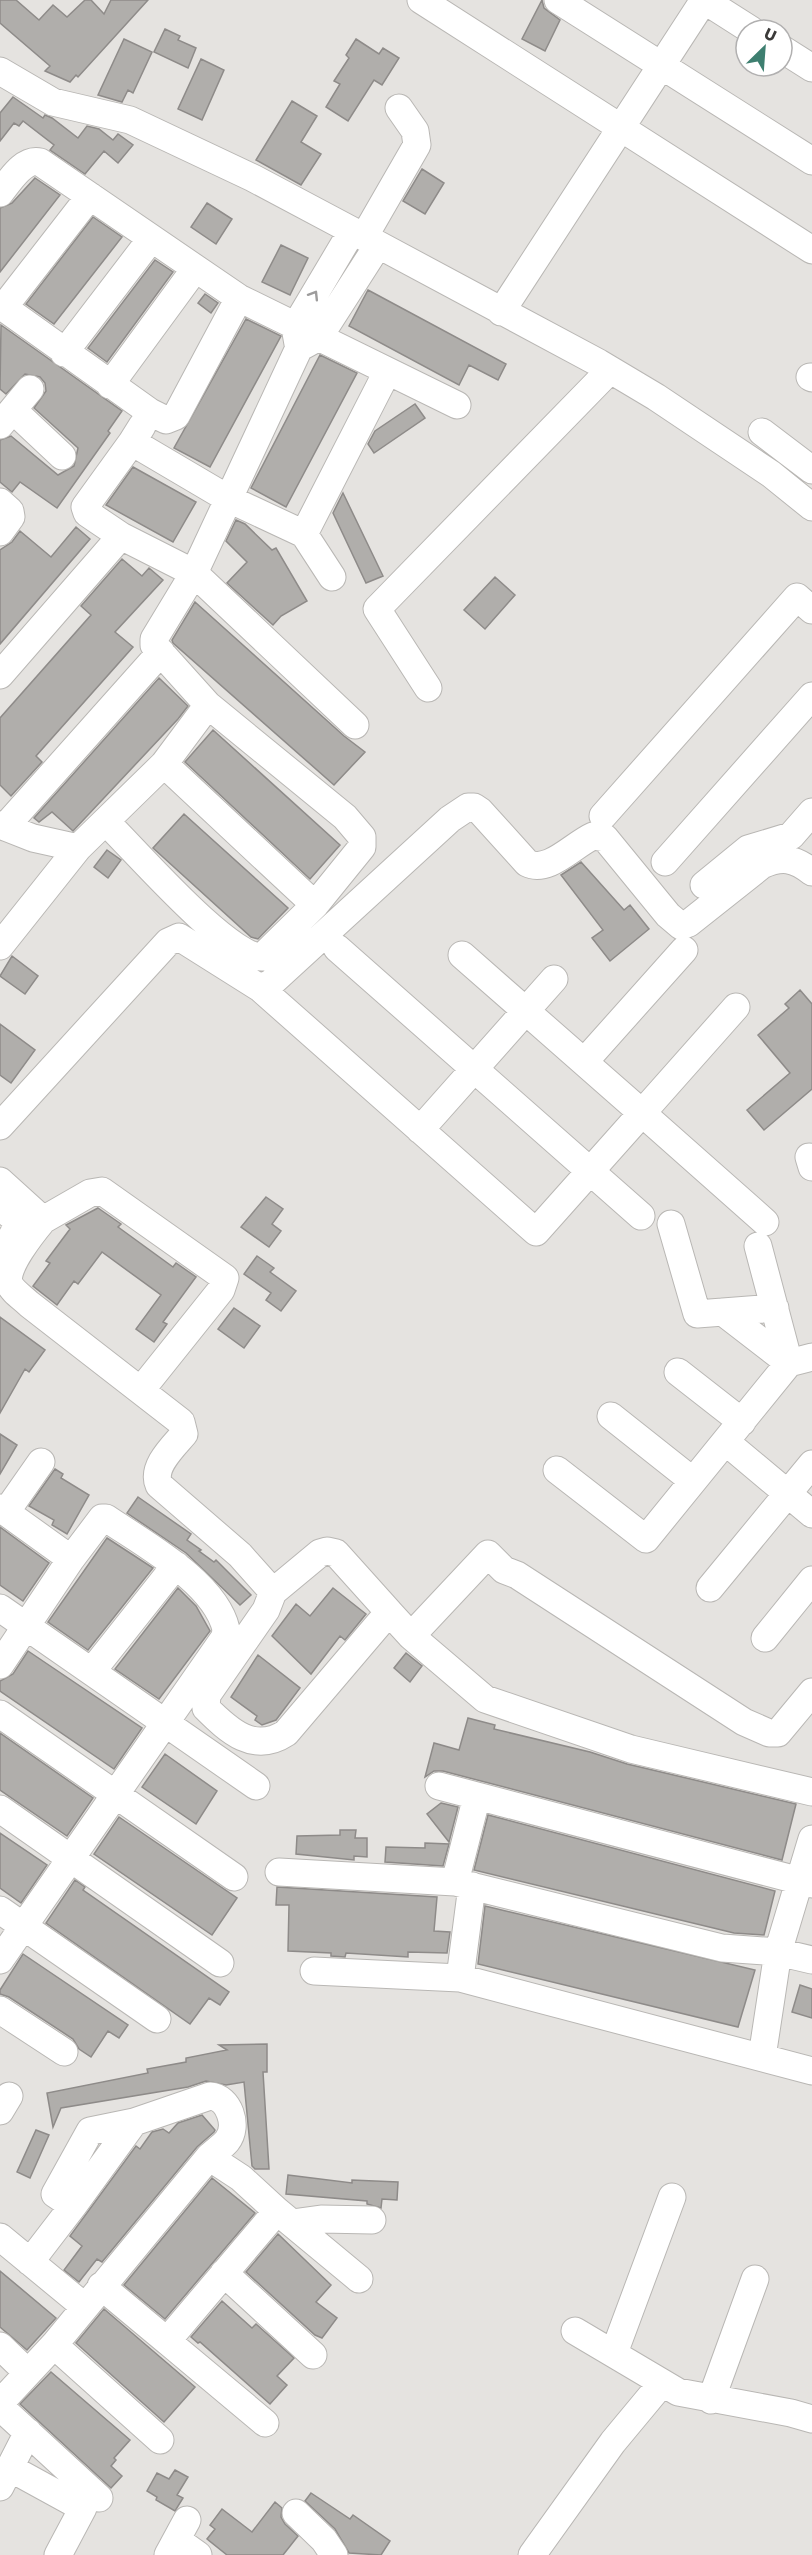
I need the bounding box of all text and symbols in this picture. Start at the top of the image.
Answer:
north arrow [734,18,794,78]
text: U [760,22,780,48]
one-way arrow [306,291,318,301]

